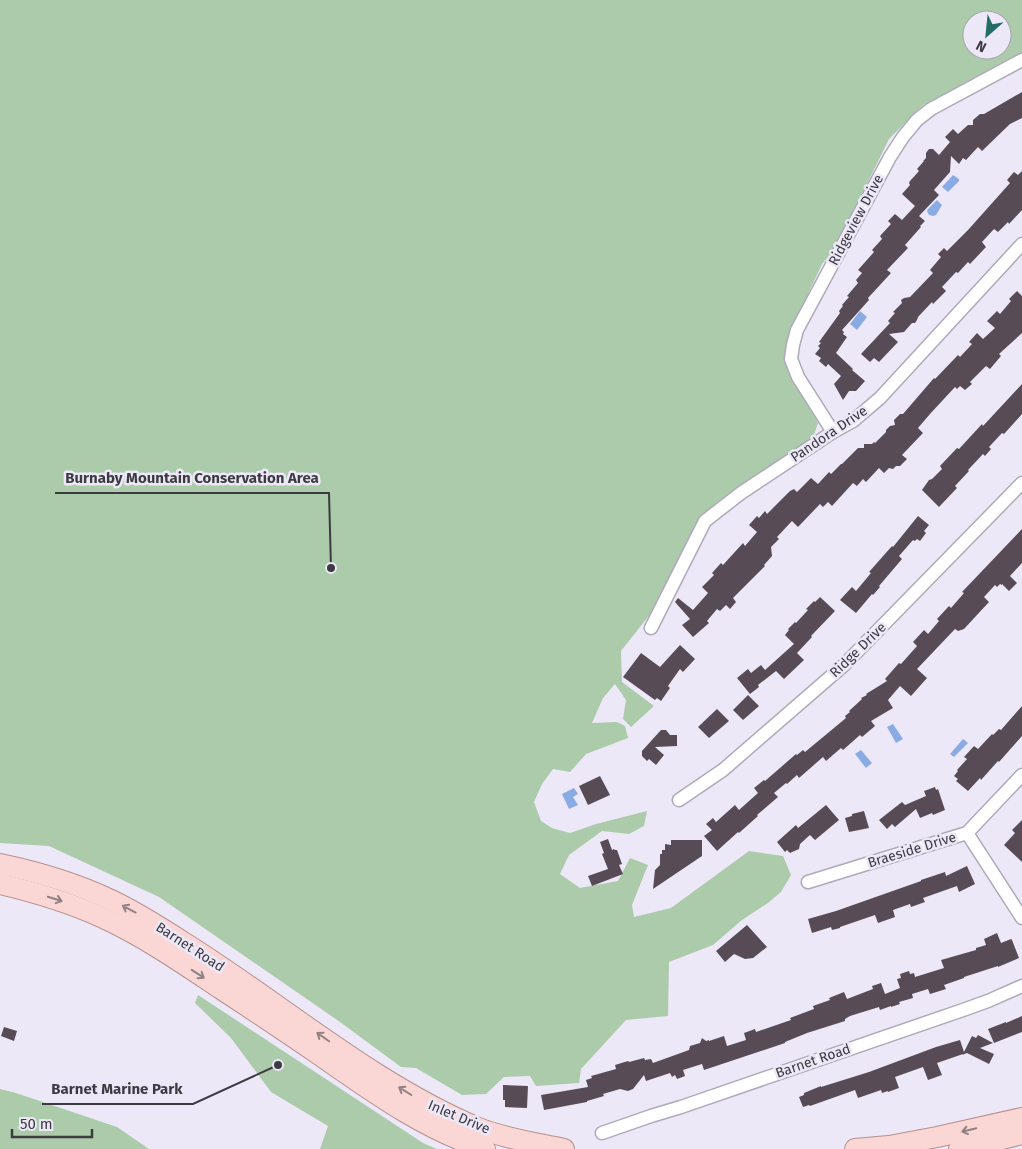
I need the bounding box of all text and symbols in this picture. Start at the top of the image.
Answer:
north arrow [962,10,1012,60]
text: N [973,36,989,56]
street label: Ridgeview Drive [825,172,887,268]
street label: Pandora Drive [787,402,871,466]
callout: Burnaby Mountain Conservation Area [55,463,329,493]
text: Burnaby Mountain Conservation Area [65,469,319,487]
street label: Ridge Drive [826,619,890,681]
street label: Braeside Drive [866,828,958,872]
one-way arrow [46,895,62,905]
one-way arrow [122,904,136,914]
street label: Barnet Road [152,919,228,975]
one-way arrow [191,969,205,979]
one-way arrow [316,1032,330,1042]
street label: Barnet Road [773,1040,853,1082]
callout: Barnet Marine Park [42,1074,193,1104]
text: Barnet Marine Park [51,1080,183,1098]
one-way arrow [398,1085,412,1095]
street label: Inlet Drive [425,1096,493,1138]
scale bar [12,1106,92,1138]
text: 50 m [20,1115,53,1133]
one-way arrow [962,1126,978,1135]

